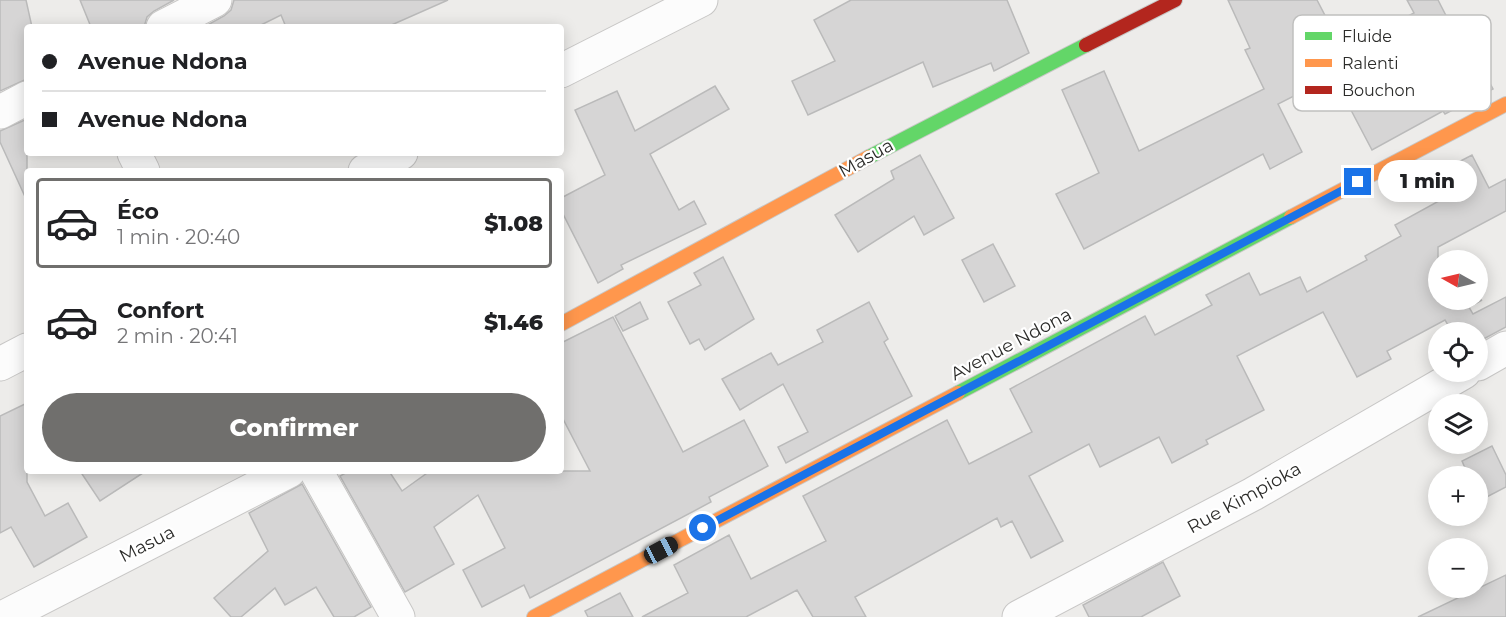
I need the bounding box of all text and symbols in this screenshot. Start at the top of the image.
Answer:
legend [1293,15,1491,111]
text: Fluide [1342,27,1392,46]
text: Avenue Ndona [78,48,248,75]
text: Ralenti [1342,54,1399,73]
text: Bouchon [1342,81,1415,100]
text: Avenue Ndona [78,106,248,133]
street label: Masua [835,134,897,182]
callout: 1 min [1379,161,1478,203]
route end [1344,168,1371,195]
text: 1 min [1400,169,1455,193]
icon: car [45,196,99,250]
text: Éco [117,198,159,225]
text: $1.08 [484,210,543,237]
text: 1 min · 20:40 [117,225,240,249]
north arrow [1428,250,1488,310]
map controls [1428,250,1488,598]
icon: car [45,295,99,349]
text: Confort [117,297,204,324]
street label: Avenue Ndona [947,303,1075,385]
text: $1.46 [484,309,543,336]
button: locate [1428,322,1488,382]
text: 2 min · 20:41 [117,324,238,348]
button: Confirmer [42,393,546,462]
button: layers [1428,394,1488,454]
street label: Rue Kimpioka [1183,458,1305,538]
button: + [1428,466,1488,526]
route start [689,514,716,541]
street label: Masua [116,521,178,567]
car [641,534,681,566]
button: − [1428,538,1488,598]

